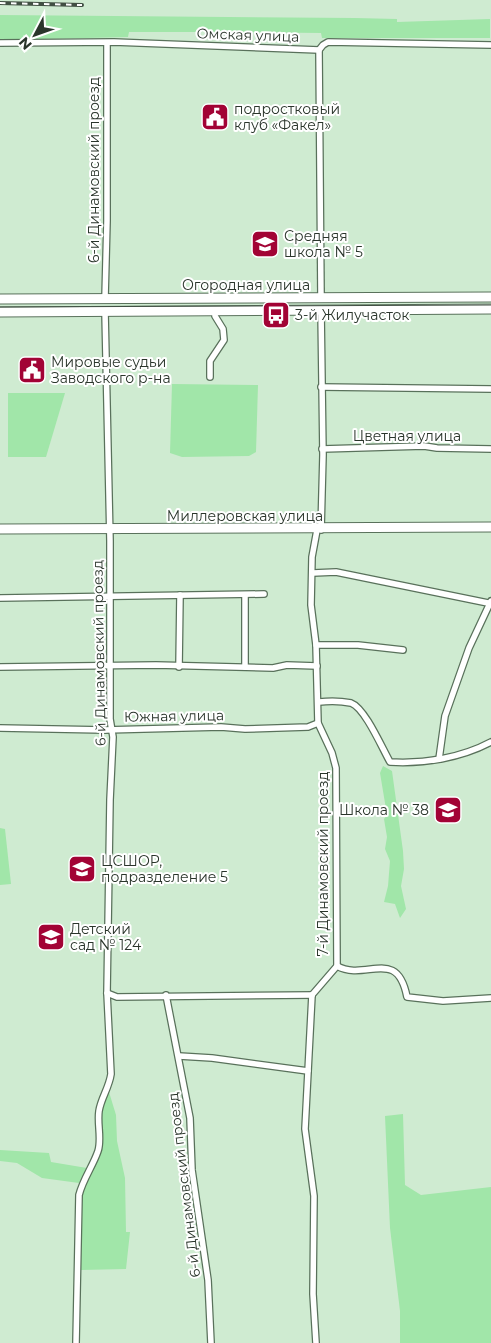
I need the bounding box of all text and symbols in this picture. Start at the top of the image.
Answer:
north arrow [10,10,60,60]
street label: Омская улица [196,24,300,46]
text: N [15,33,36,54]
street label: 6-й Динамовский проезд [85,77,103,263]
place label: подростковый клуб «Факел» [234,100,340,134]
public building icon: подростковый клуб «Факел» [200,102,230,132]
place label: Средняя школа № 5 [284,227,363,261]
school or university icon: Средняя школа № 5 [250,229,280,259]
street label: Огородная улица [182,276,310,294]
bus stop icon: 3-й Жилучасток [261,300,291,330]
place label: 3-й Жилучасток [295,306,409,324]
place label: Мировые судьи Заводского р-на [51,353,171,387]
public building icon: Мировые судьи Заводского р-на [17,355,47,385]
street label: Цветная улица [353,427,461,445]
street label: Миллеровская улица [167,507,323,525]
street label: 6-й Динамовский проезд [88,560,110,746]
street label: Южная улица [124,706,224,726]
street label: 7-й Динамовский проезд [314,771,332,957]
school or university icon: Школа № 38 [433,795,463,825]
place label: Школа № 38 [339,801,429,819]
place label: ЦСШОР, подразделение 5 [101,852,228,886]
school or university icon: ЦСШОР, подразделение 5 [67,854,97,884]
place label: Детский сад № 124 [70,920,142,954]
school or university icon: Детский сад № 124 [36,922,66,952]
street label: 6-й Динамовский проезд [164,1091,204,1279]

